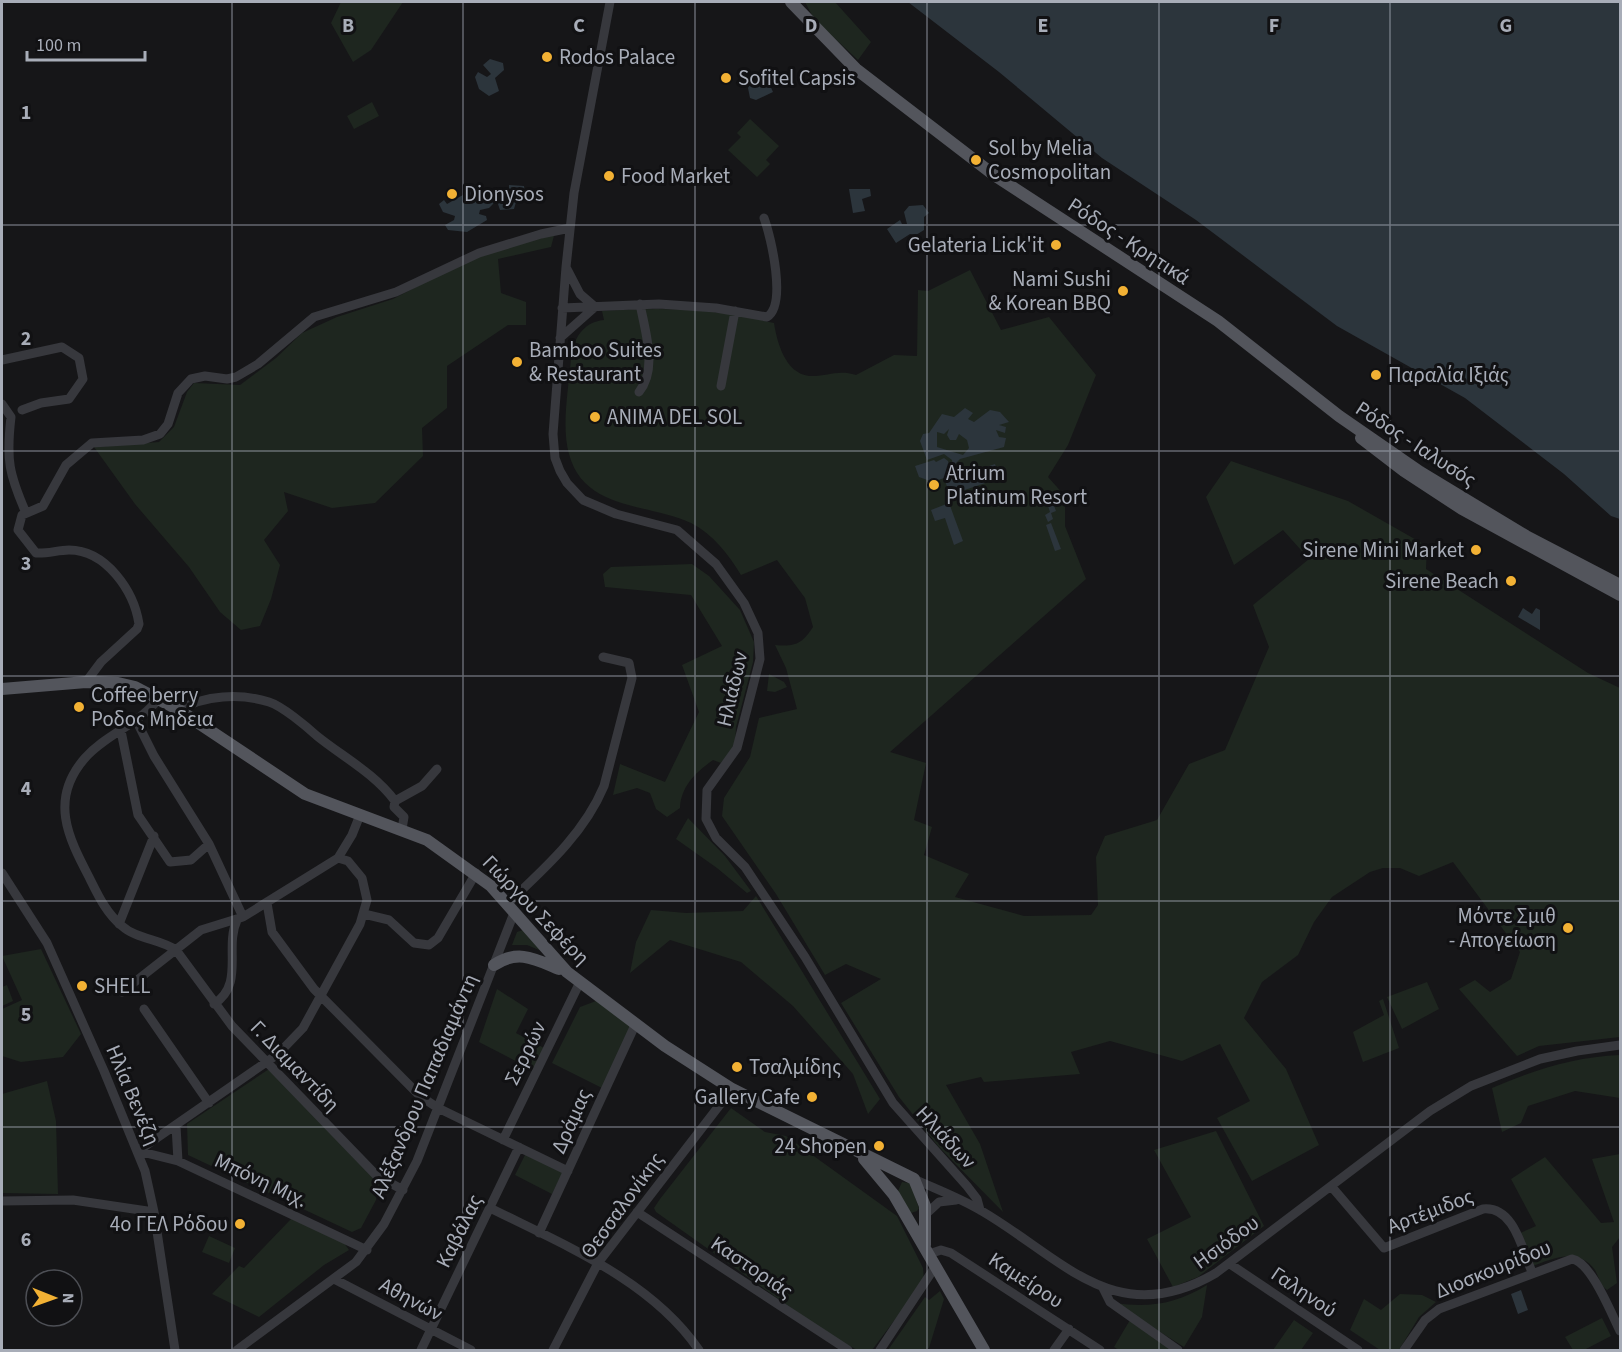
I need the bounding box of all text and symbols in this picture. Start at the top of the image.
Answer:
text: B [342,12,354,40]
text: C [573,12,585,40]
text: D [805,12,817,40]
text: E [1038,12,1048,40]
text: F [1269,12,1279,40]
text: G [1500,12,1512,40]
scale bar [27,24,146,62]
text: 100 m [36,33,81,58]
place label: Rodos Palace [559,42,675,72]
marker: Rodos Palace [540,50,554,64]
place label: Sofitel Capsis [738,63,856,93]
marker: Sofitel Capsis [719,71,733,85]
text: 1 [21,99,31,127]
place label: Sol by Melia Cosmopolitan [988,133,1111,187]
marker: Sol by Melia Cosmopolitan [969,153,983,167]
place label: Food Market [621,161,730,191]
marker: Food Market [602,169,616,183]
place label: Dionysos [464,179,544,209]
marker: Dionysos [445,187,459,201]
street label: Ρόδος - Κρητικά [1062,190,1196,292]
place label: Gelateria Lick'it [908,230,1044,260]
marker: Gelateria Lick'it [1049,238,1063,252]
place label: Nami Sushi & Korean BBQ [989,264,1111,318]
marker: Nami Sushi & Korean BBQ [1116,284,1130,298]
text: 2 [21,325,31,353]
place label: Bamboo Suites & Restaurant [529,335,662,389]
marker: Bamboo Suites & Restaurant [510,355,524,369]
place label: Παραλία Ιξιάς [1388,360,1509,390]
marker: Παραλία Ιξιάς [1369,368,1383,382]
street label: Ρόδος - Ιαλυσός [1350,394,1482,494]
place label: ANIMA DEL SOL [607,402,742,432]
marker: ANIMA DEL SOL [588,410,602,424]
place label: Atrium Platinum Resort [946,458,1087,512]
marker: Atrium Platinum Resort [927,478,941,492]
place label: Sirene Mini Market [1302,535,1464,565]
marker: Sirene Mini Market [1469,543,1483,557]
text: 3 [21,550,31,578]
place label: Sirene Beach [1385,566,1499,596]
marker: Sirene Beach [1504,574,1518,588]
street label: Ηλιάδων [709,648,755,730]
place label: Coffee berry Ροδος Μηδεια [91,680,214,734]
marker: Coffee berry Ροδος Μηδεια [72,700,86,714]
text: 4 [21,775,32,803]
street label: Γιώργου Σεφέρη [476,848,596,972]
place label: Μόντε Σμιθ - Απογείωση [1449,901,1556,955]
marker: Μόντε Σμιθ - Απογείωση [1561,921,1575,935]
street label: Αλέξανδρου Παπαδιαμάντη [363,969,485,1203]
place label: SHELL [94,971,150,1001]
marker: SHELL [75,979,89,993]
text: 5 [21,1001,31,1029]
street label: Γ. Διαμαντίδη [244,1014,346,1118]
street label: Σερρών [497,1016,553,1090]
street label: Ηλία Βενέζη [98,1040,168,1150]
place label: Τσαλμίδης [749,1052,841,1082]
marker: Τσαλμίδης [730,1060,744,1074]
place label: Gallery Cafe [695,1082,800,1112]
street label: Δράμας [543,1084,599,1158]
marker: Gallery Cafe [805,1090,819,1104]
street label: Ηλιάδων [909,1099,983,1175]
place label: 24 Shopen [774,1131,867,1161]
marker: 24 Shopen [872,1139,886,1153]
street label: Μπόνη Μιχ. [210,1145,312,1215]
street label: Θεσσαλονίκης [573,1146,671,1264]
street label: Αρτέμιδος [1383,1181,1477,1241]
street label: Καβάλας [428,1189,490,1273]
street label: Ησιόδου [1187,1208,1265,1276]
place label: 4ο ΓΕΛ Ρόδου [110,1209,228,1239]
marker: 4ο ΓΕΛ Ρόδου [233,1217,247,1231]
text: 6 [21,1226,31,1254]
street label: Καστοριάς [705,1228,799,1306]
street label: Διοσκουρίδου [1431,1232,1555,1306]
street label: Καμείρου [983,1245,1069,1315]
street label: Γαληνού [1265,1259,1343,1325]
north arrow [24,1268,84,1328]
street label: Αθηνών [374,1270,448,1328]
text: N [57,1293,79,1304]

